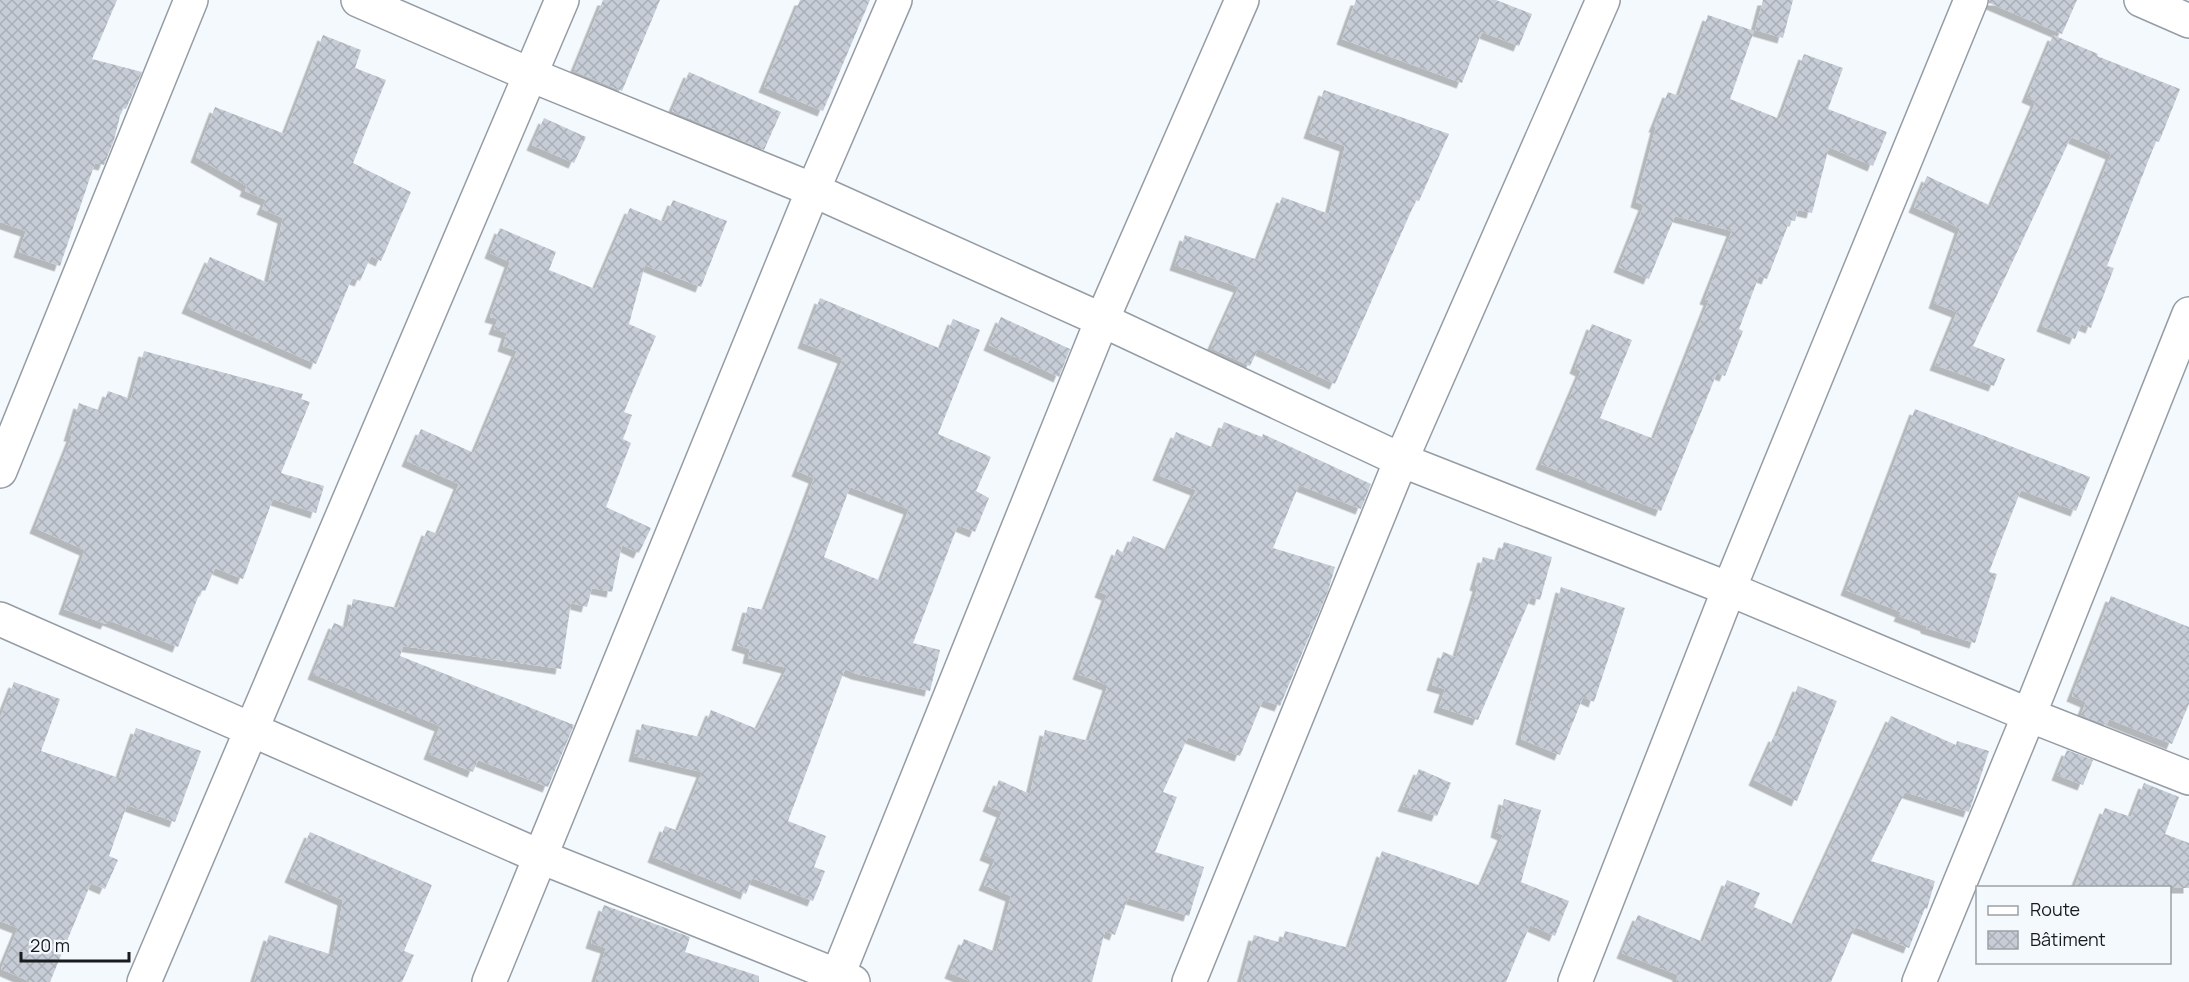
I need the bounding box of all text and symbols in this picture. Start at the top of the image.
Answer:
legend [1976,886,2171,964]
text: Route [2030,897,2080,921]
scale bar [21,925,129,963]
text: Bâtiment [2030,927,2106,951]
text: 20 m [30,933,70,957]

